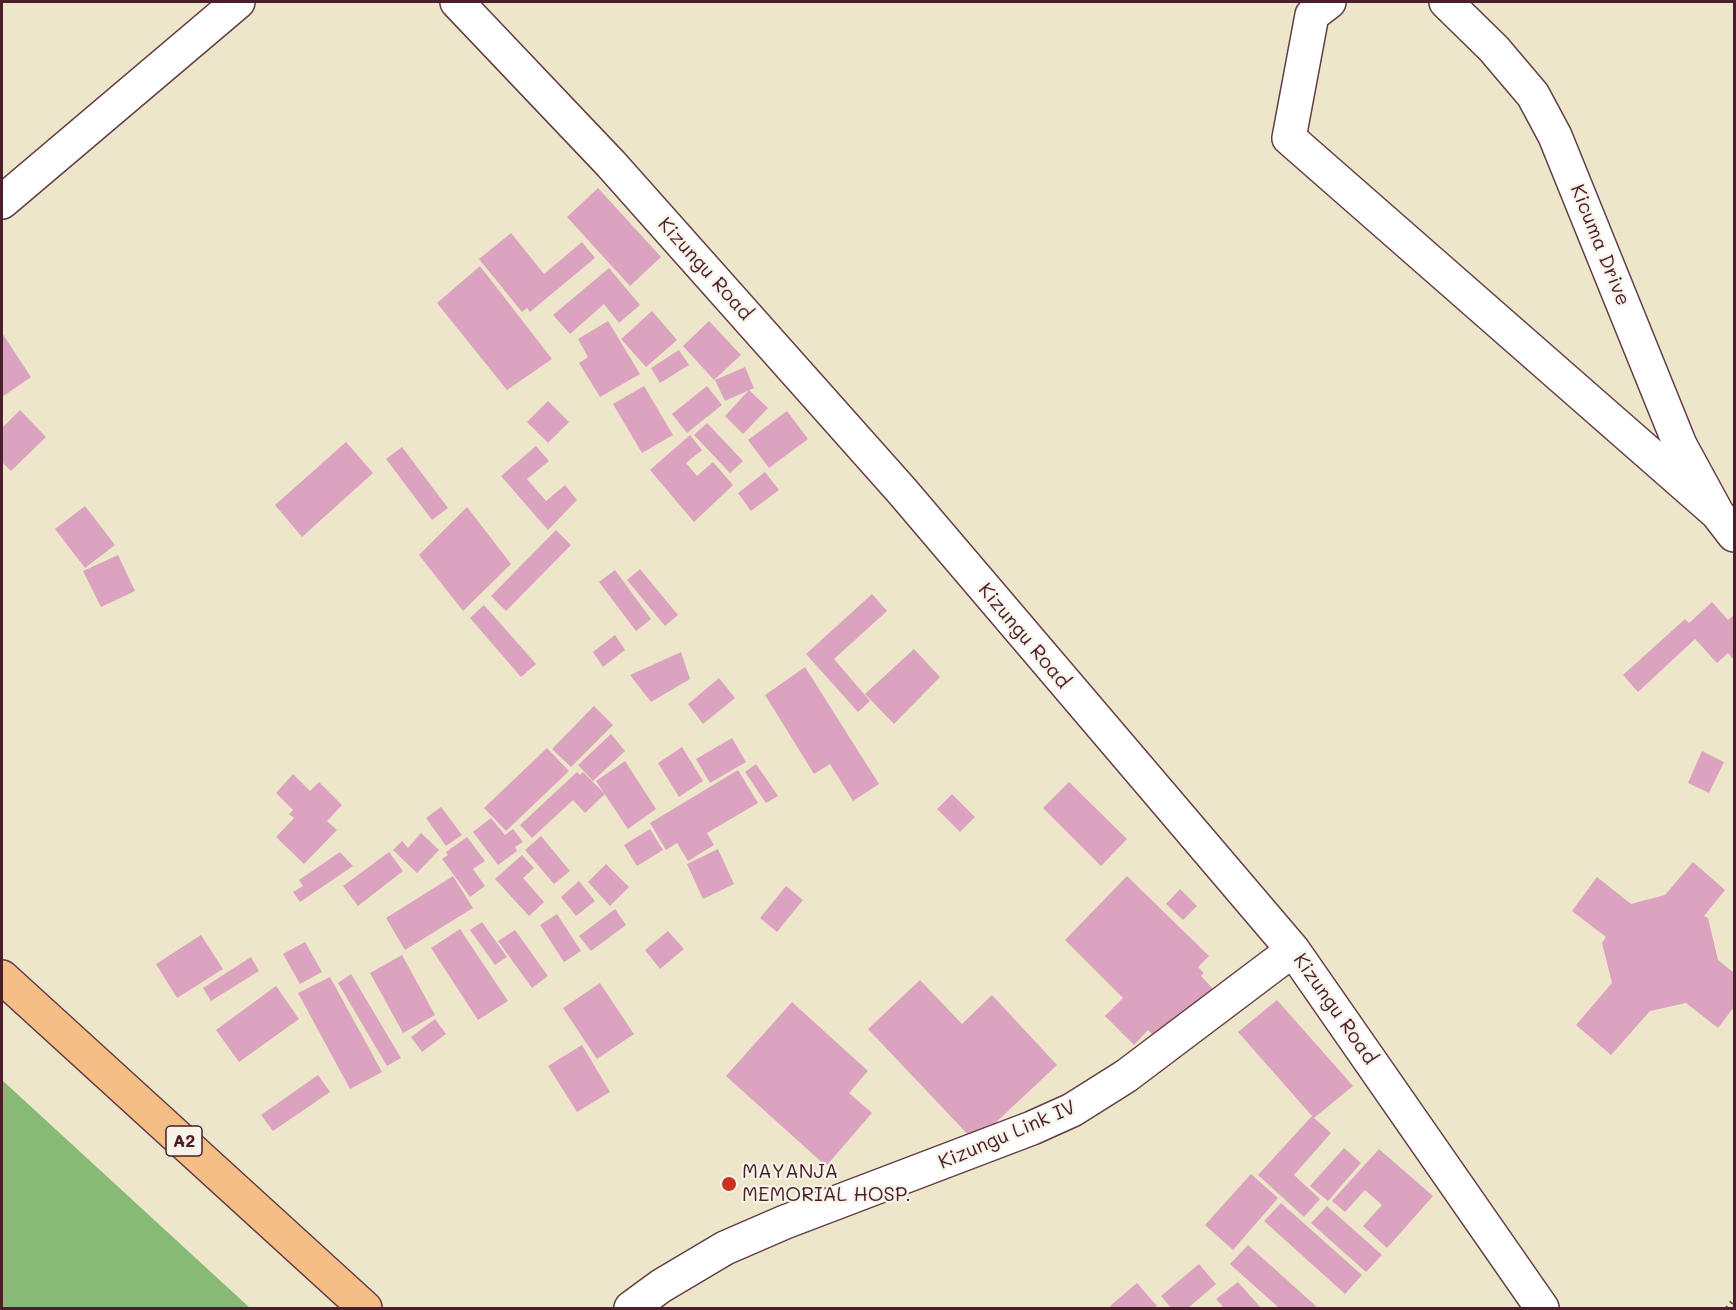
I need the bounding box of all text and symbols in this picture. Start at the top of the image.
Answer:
street label: Kicuma Drive [1565,181,1635,309]
street label: Kizungu Road [653,213,757,325]
street label: Kizungu Road [973,578,1075,694]
street label: Kizungu Road [1288,949,1382,1069]
street label: Kizungu Link IV [935,1095,1079,1175]
road number: A2 [166,1126,202,1156]
place label: MAYANJA MEMORIAL HOSP. [742,1160,911,1207]
marker: MAYANJA MEMORIAL HOSP. [720,1175,738,1193]

